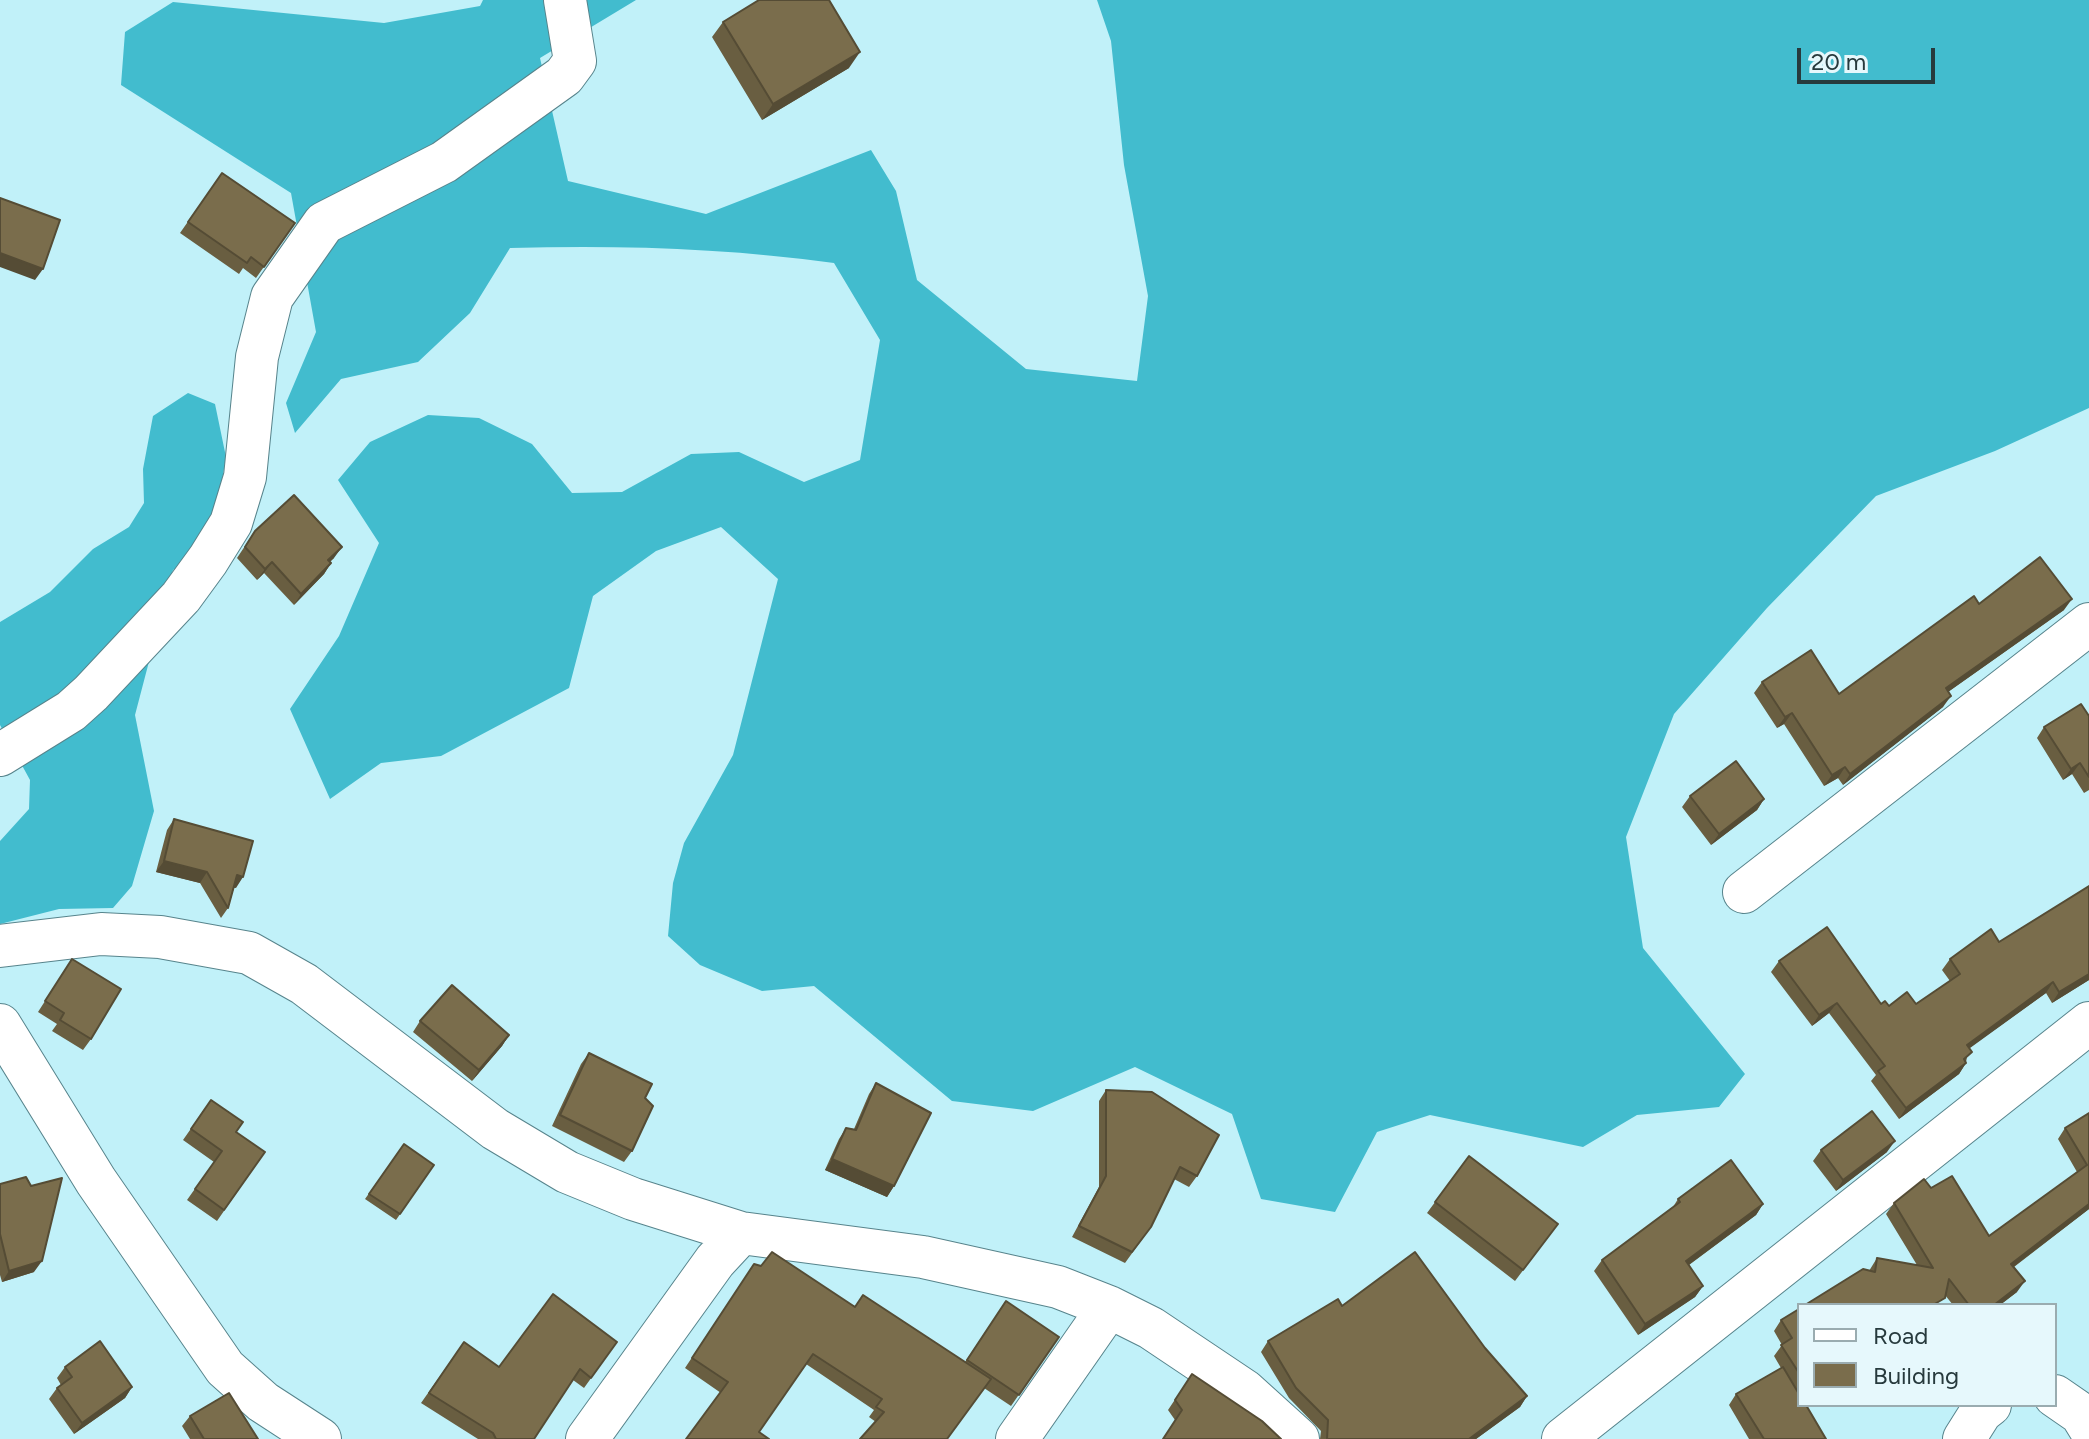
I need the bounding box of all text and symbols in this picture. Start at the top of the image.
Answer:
scale bar [1801,32,1939,82]
text: 20 m [1811,47,1866,76]
legend [1797,1303,2057,1407]
text: Road [1873,1321,1928,1350]
text: Building [1873,1361,1959,1390]

